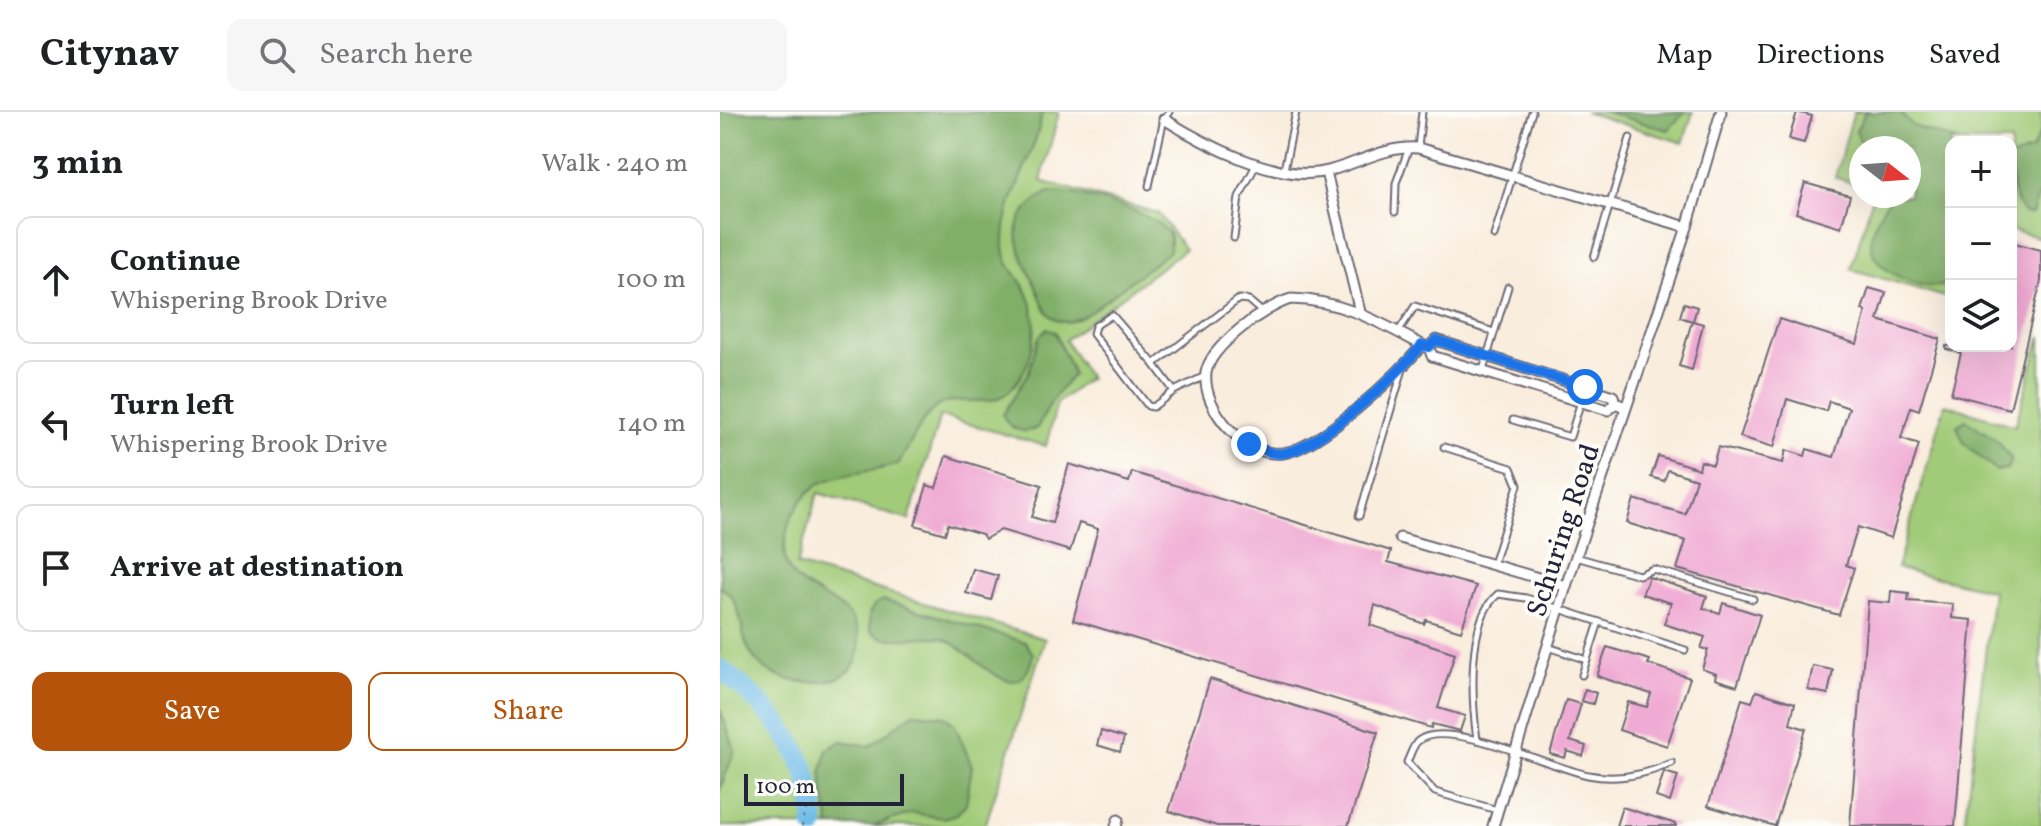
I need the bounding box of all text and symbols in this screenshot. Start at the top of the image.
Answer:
search box [227,19,787,91]
text: Citynav [40,29,179,82]
icon: search [255,33,299,77]
text: Search here [319,34,473,76]
text: Map [1657,36,1713,75]
text: Directions [1757,36,1885,75]
text: Saved [1929,36,2001,75]
north arrow [1849,136,1921,208]
map controls [1945,136,2017,352]
button: + [1945,136,2017,208]
text: 3 min [32,141,123,188]
text: Walk · 240 m [541,146,688,182]
button: − [1945,208,2017,280]
text: Continue [110,241,241,283]
icon: ahead [34,258,78,302]
text: 100 m [616,262,686,298]
button: layers [1945,280,2017,352]
text: Whispering Brook Drive [110,283,388,319]
route start [1567,369,1603,405]
text: Turn left [110,385,234,427]
icon: left [34,402,78,446]
text: 140 m [617,406,686,442]
route end [1231,426,1267,462]
text: Whispering Brook Drive [110,427,388,463]
street label: Schuring Road [1518,439,1611,622]
icon: arrive [34,546,78,590]
text: Arrive at destination [110,547,404,589]
button: Save [32,672,352,751]
button: Share [368,672,688,751]
scale bar [744,770,904,806]
text: 100 m [756,772,815,803]

